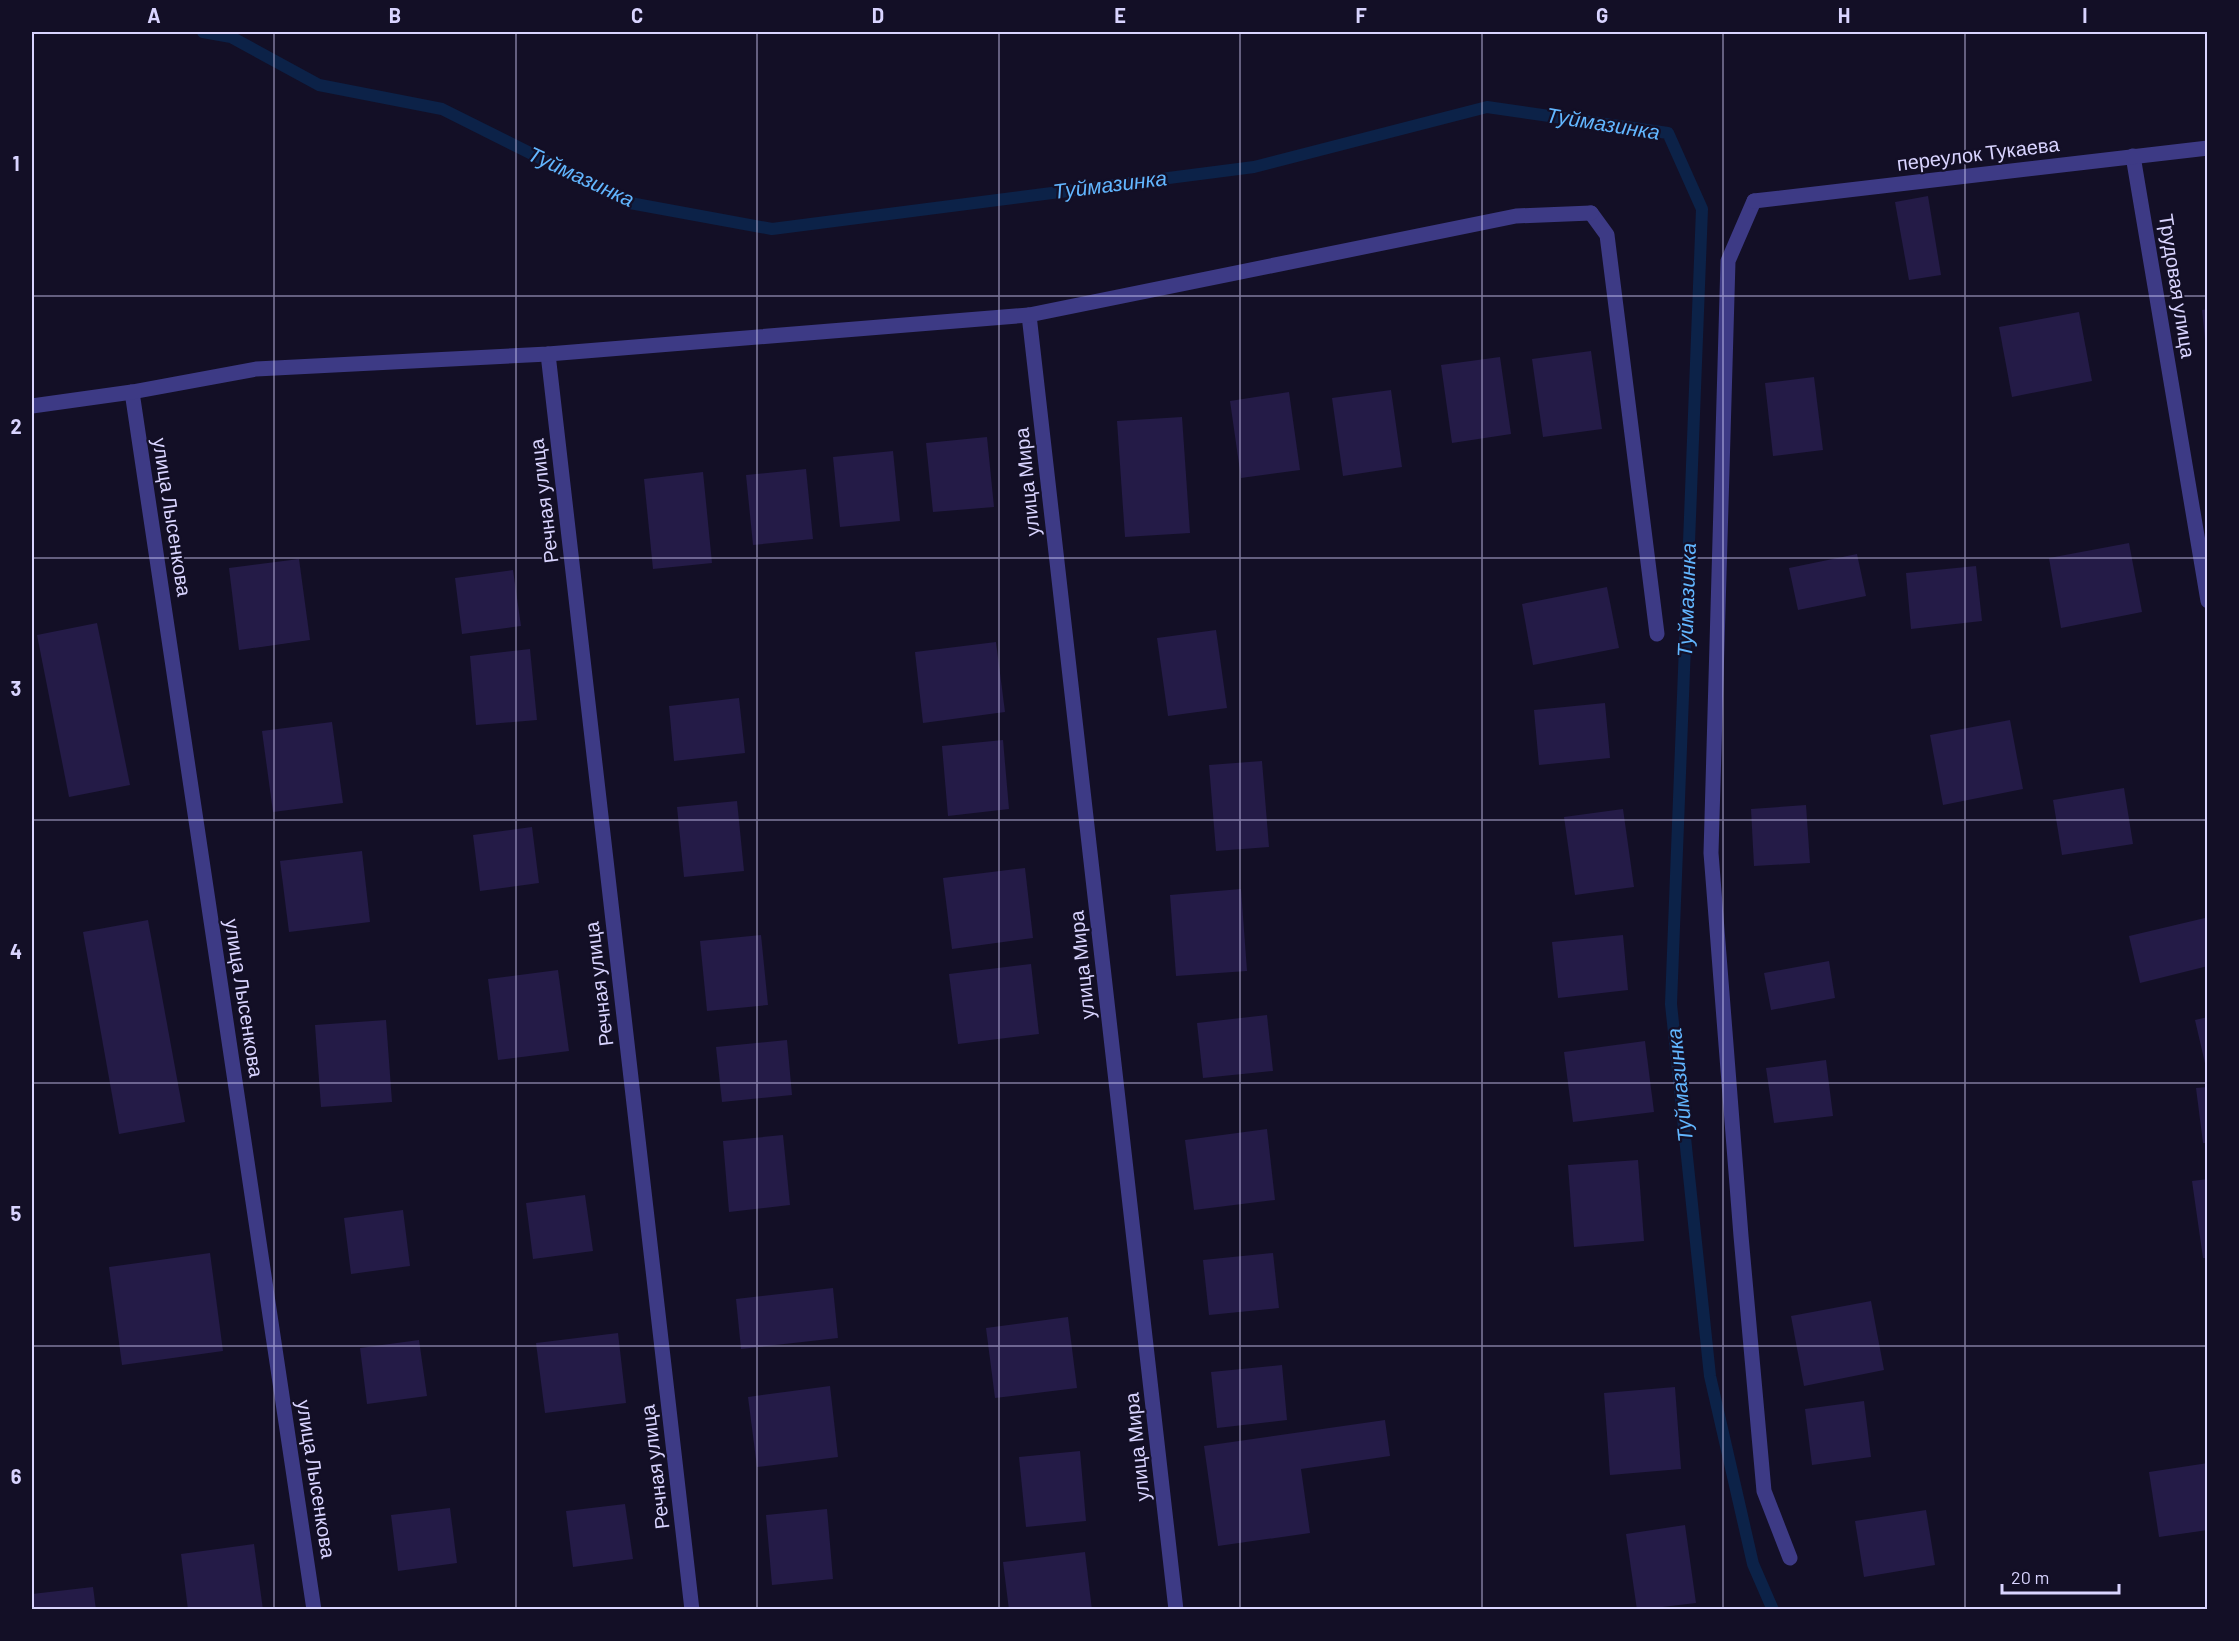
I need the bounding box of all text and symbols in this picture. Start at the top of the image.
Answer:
text: A [147,3,161,27]
text: B [389,3,401,27]
text: C [631,3,643,27]
text: D [872,3,884,27]
text: E [1114,3,1126,27]
text: F [1355,3,1367,27]
text: G [1596,3,1608,27]
text: H [1838,3,1850,27]
text: I [2082,3,2088,27]
water label: Туймазинка [1545,101,1662,144]
street label: переулок Тукаева [1895,131,2061,175]
water label: Туймазинка [524,140,639,211]
text: 1 [12,151,20,175]
water label: Туймазинка [1051,164,1168,203]
street label: Трудовая улица [2155,212,2201,360]
text: 2 [10,414,22,438]
street label: улица Мира [1008,426,1044,538]
street label: улица Лысенкова [149,436,198,599]
street label: Речная улица [523,437,563,565]
water label: Туймазинка [1671,542,1700,658]
text: 3 [11,676,21,700]
street label: улица Мира [1063,909,1099,1021]
street label: улица Лысенкова [221,917,270,1080]
street label: Речная улица [578,920,618,1048]
text: 4 [10,939,22,963]
water label: Туймазинка [1660,1027,1697,1143]
text: 5 [11,1201,22,1225]
street label: улица Мира [1118,1391,1154,1503]
street label: улица Лысенкова [293,1398,342,1561]
street label: Речная улица [634,1403,674,1531]
text: 6 [11,1464,22,1488]
scale bar [2002,1557,2119,1595]
text: 20 m [2011,1566,2049,1588]

